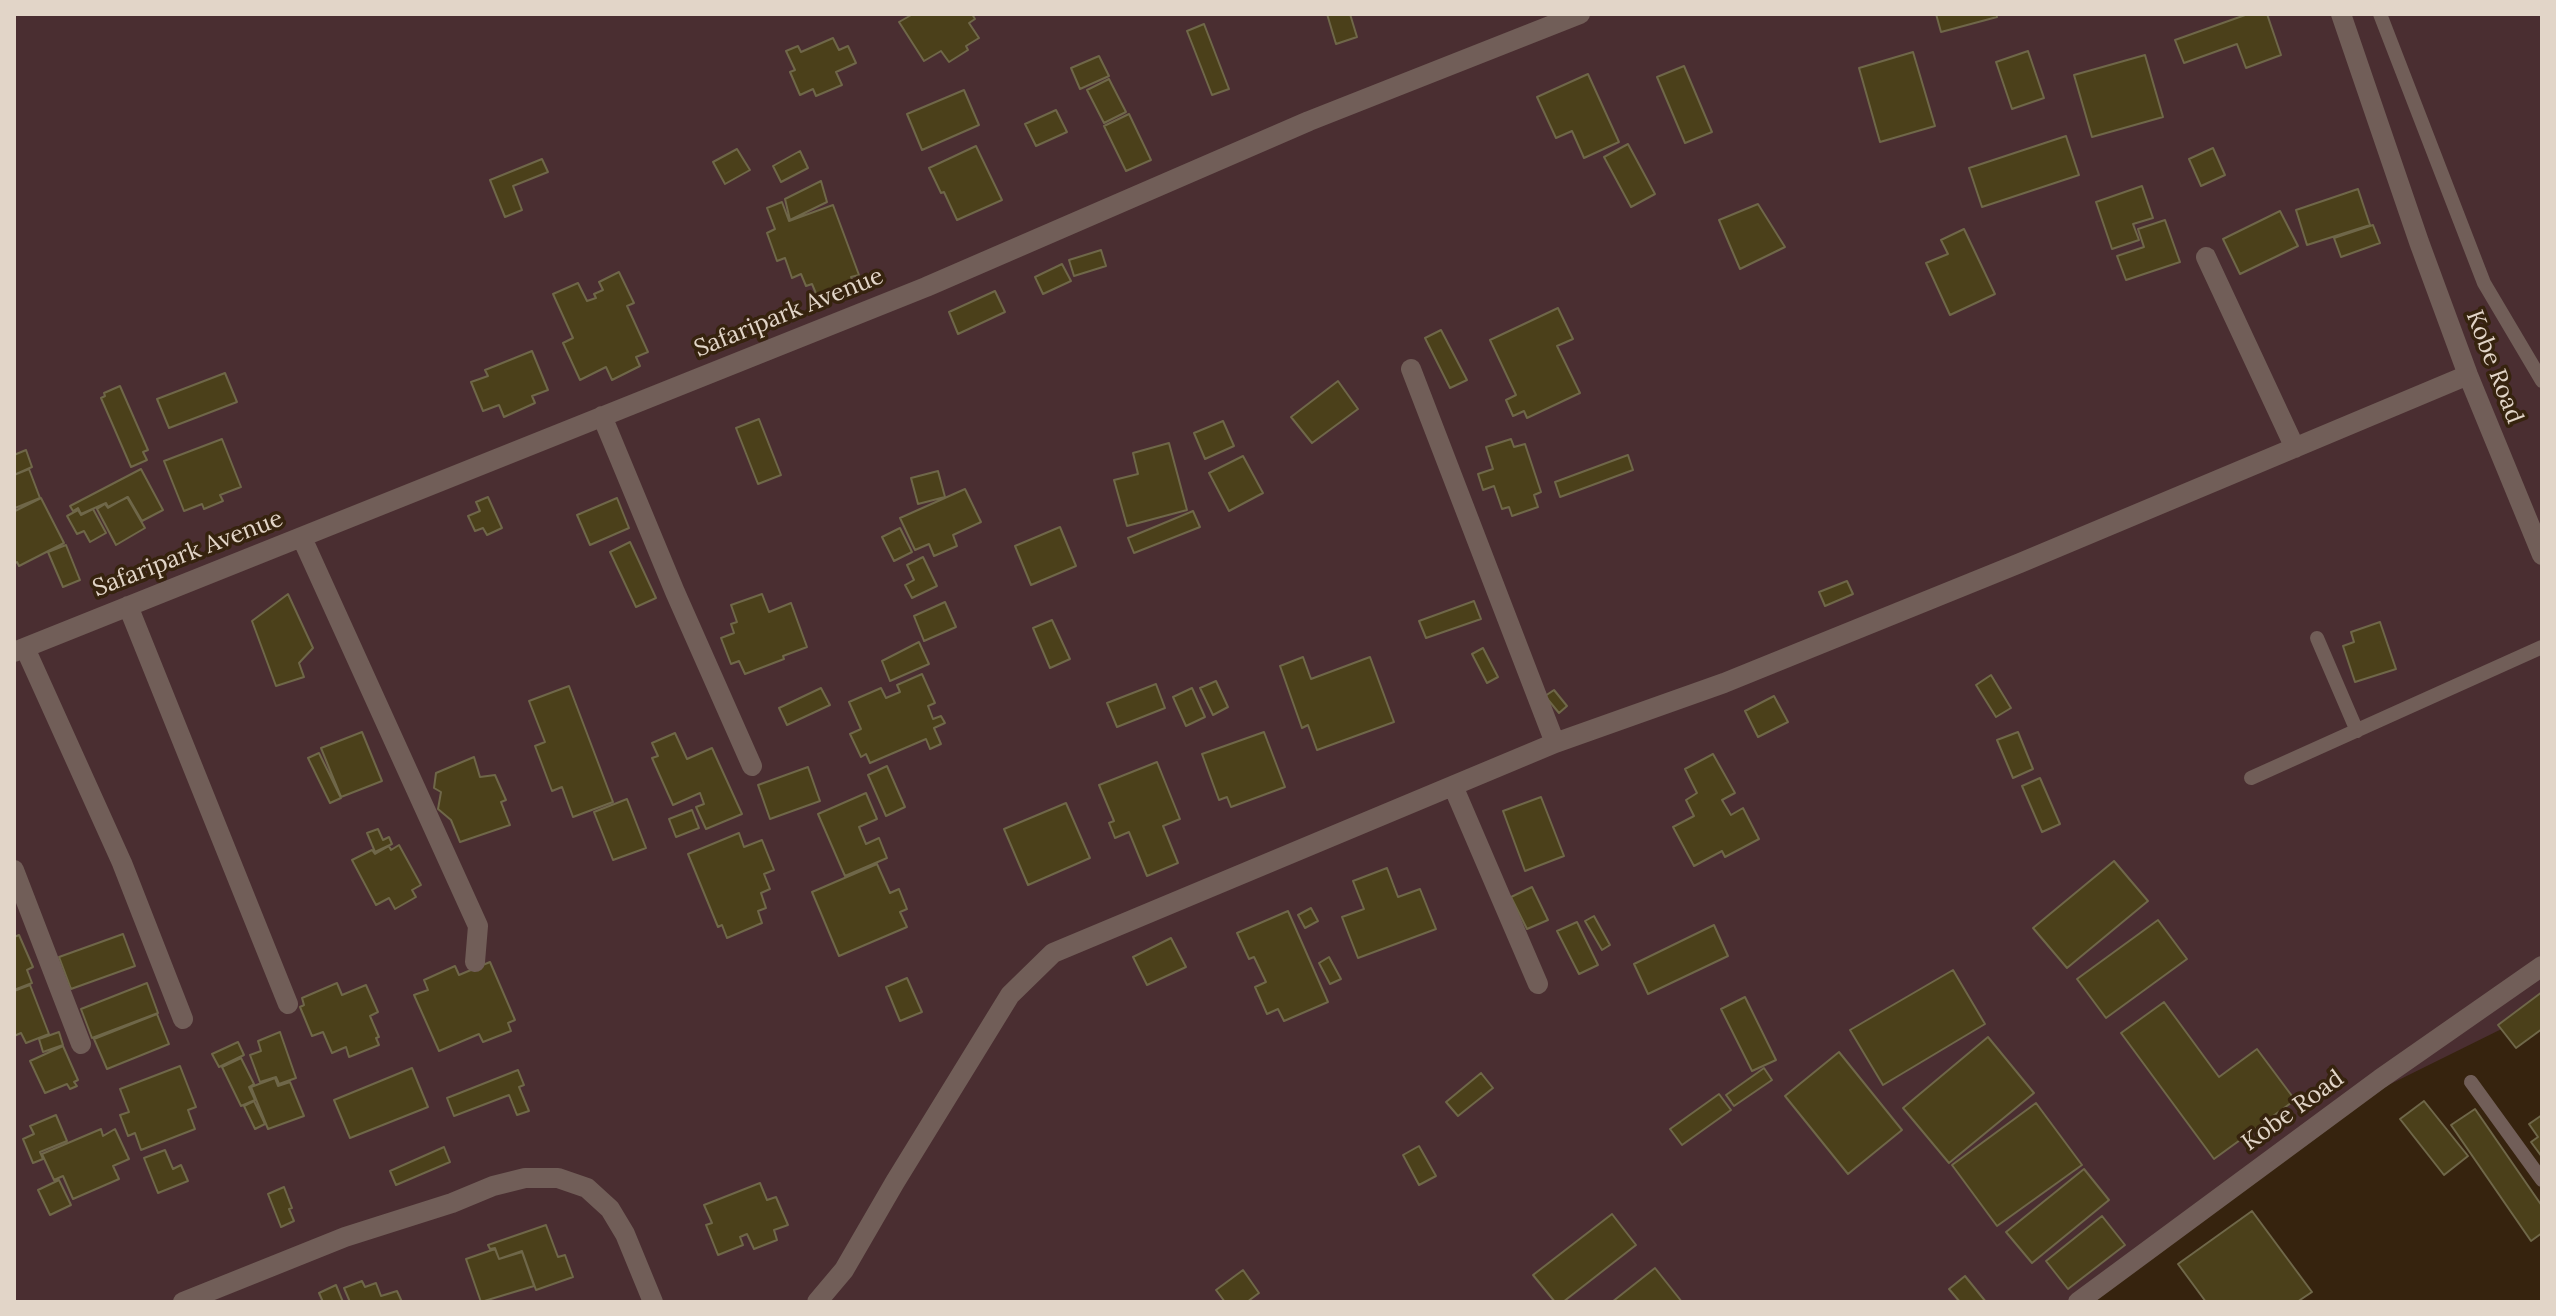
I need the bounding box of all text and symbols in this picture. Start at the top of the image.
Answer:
street label: Safaripark Avenue [690,262,888,364]
street label: Kobe Road [2459,306,2529,428]
street label: Safaripark Avenue [89,504,287,604]
street label: Kobe Road [2236,1064,2350,1158]

